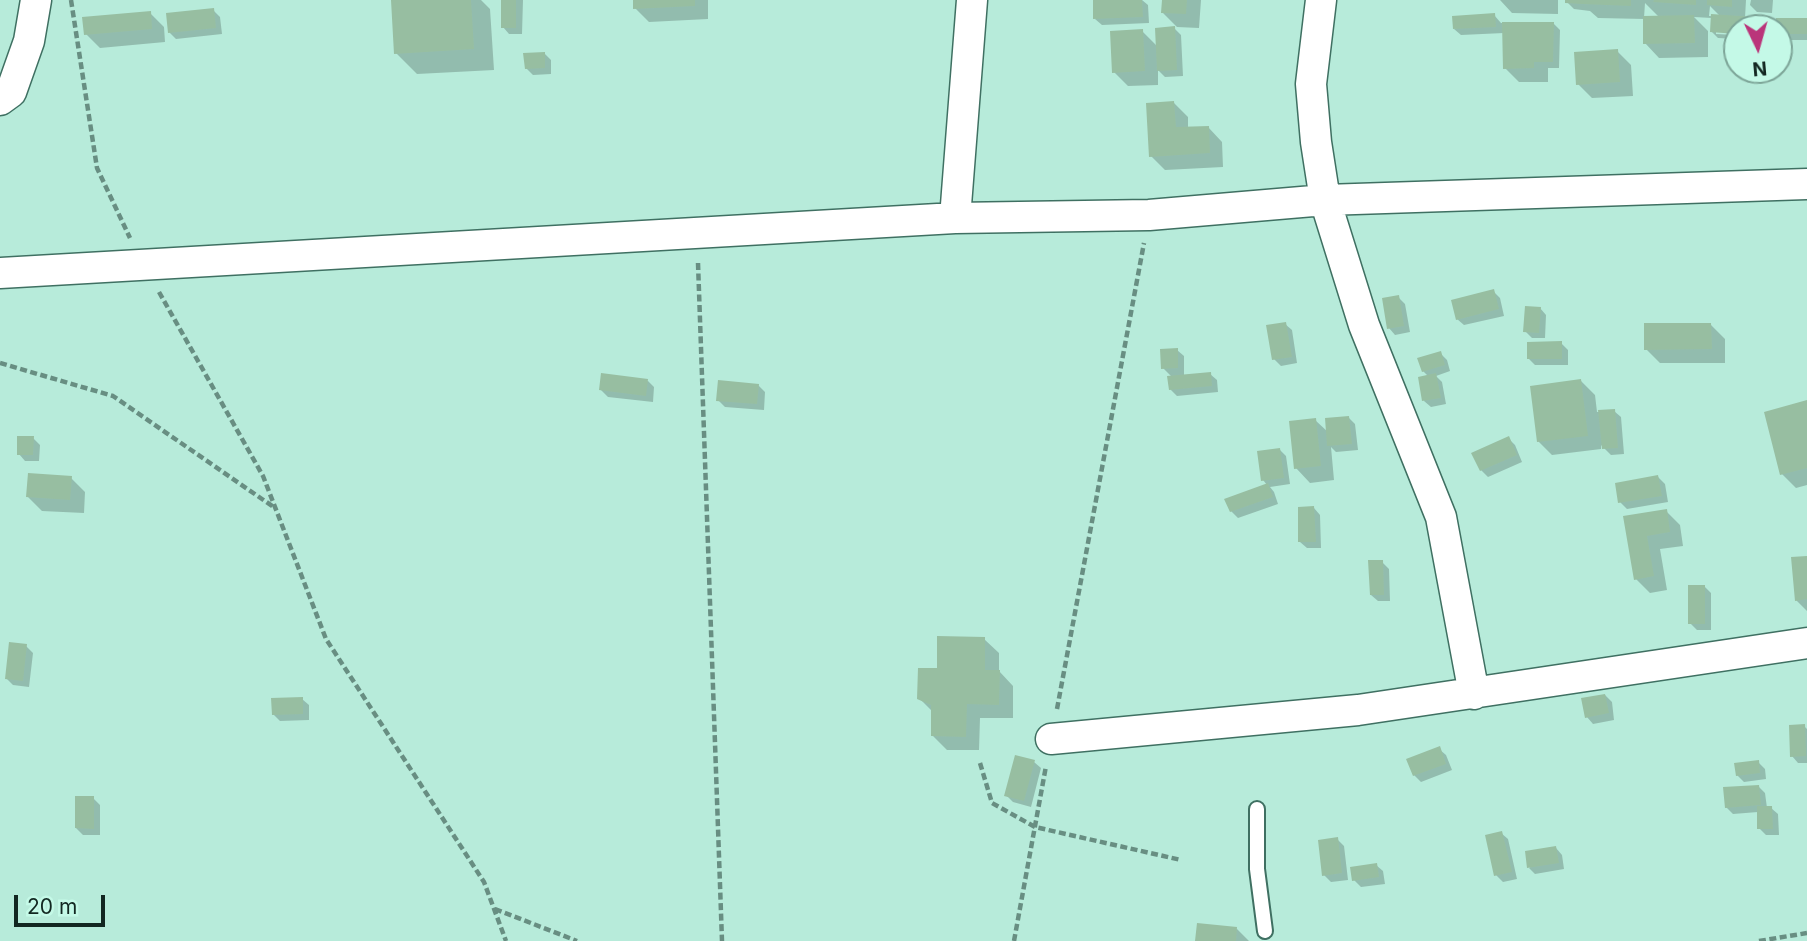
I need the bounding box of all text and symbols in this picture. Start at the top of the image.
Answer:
north arrow [1723,14,1793,84]
text: N [1751,56,1768,81]
scale bar [18,881,108,925]
text: 20 m [27,894,77,919]

